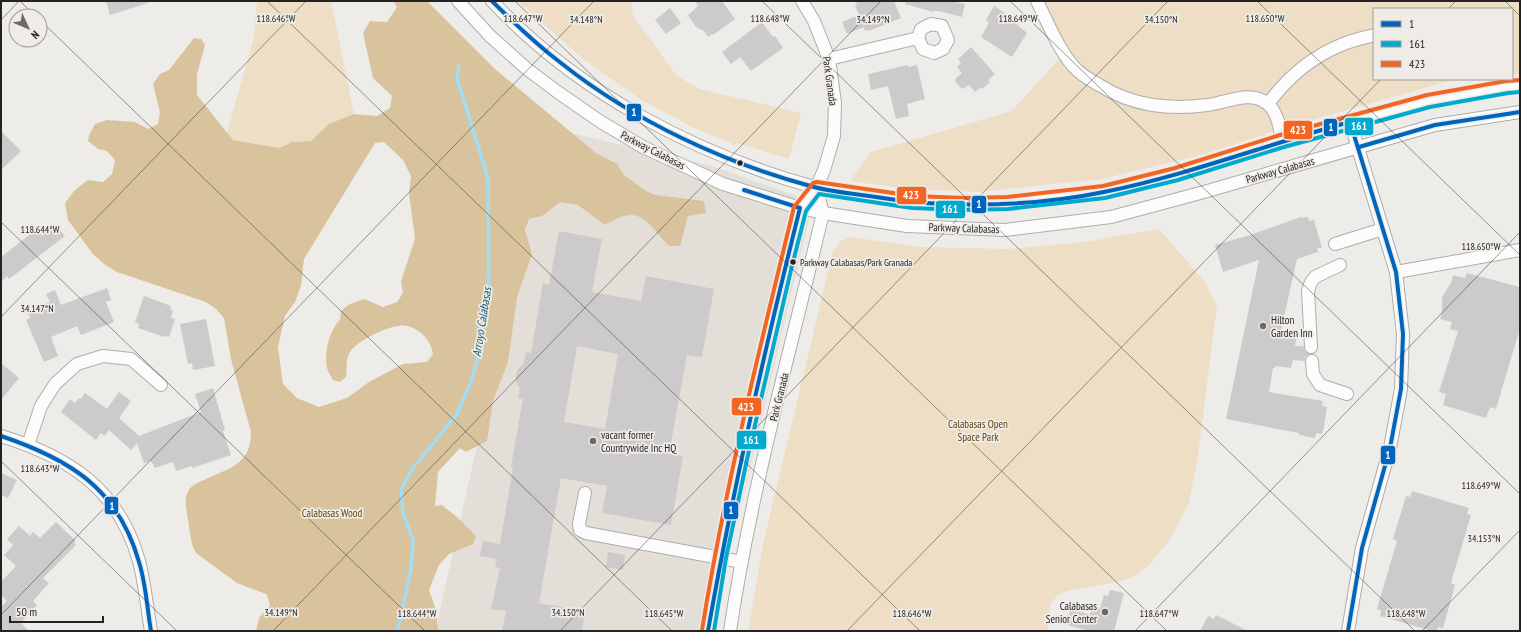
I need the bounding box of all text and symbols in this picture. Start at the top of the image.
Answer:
north arrow [8,8,48,48]
legend [1373,8,1513,80]
text: 118.646°W [257,12,296,25]
text: 118.647°W [504,12,543,25]
text: 118.648°W [751,12,790,25]
text: 118.649°W [999,12,1038,25]
text: 118.650°W [1246,12,1285,25]
text: 34.148°N [569,13,603,26]
text: 34.149°N [856,13,890,26]
text: 34.150°N [1144,13,1178,26]
text: 1 [1409,16,1414,31]
text: N [28,28,42,42]
text: 161 [1409,36,1425,51]
street label: Park Granada [820,55,840,107]
text: 423 [1409,56,1425,71]
line badge: 1 [626,103,642,122]
text: 1 [631,105,637,119]
line badge: 161 [1344,117,1374,136]
line badge: 1 [1323,118,1338,137]
text: 161 [1351,119,1367,133]
line badge: 423 [1283,120,1313,140]
text: 1 [1328,120,1334,134]
text: 423 [1290,123,1306,137]
street label: Parkway Calabasas [618,128,688,172]
street label: Parkway Calabasas [1244,153,1316,186]
unlabelled marker [735,158,745,168]
line badge: 423 [896,186,927,205]
text: 423 [903,188,919,202]
line badge: 1 [971,195,987,214]
text: 1 [976,197,982,211]
line badge: 161 [935,200,966,219]
text: 161 [942,202,958,216]
street label: Parkway Calabasas [928,220,1000,236]
text: 118.644°W [21,223,60,236]
text: 118.650°W [1462,240,1501,253]
place label: Parkway Calabasas/Park Granada [800,256,912,269]
marker: Parkway Calabasas/Park Granada [788,257,798,267]
water label: Arroyo Calabasas [469,284,495,358]
text: 34.147°N [20,302,54,315]
place label: Hilton Garden Inn [1271,313,1313,340]
marker: Hilton Garden Inn [1258,321,1268,331]
street label: Park Granada [766,371,792,423]
line badge: 423 [731,397,762,416]
text: 423 [738,400,754,414]
park label: Calabasas Open Space Park [948,417,1008,444]
place label: vacant former Countrywide Inc HQ [601,428,677,455]
line badge: 161 [736,430,767,450]
text: 161 [743,433,759,447]
marker: vacant former Countrywide Inc HQ [588,436,598,446]
line badge: 1 [1380,445,1396,465]
text: 1 [1385,448,1391,462]
text: 118.643°W [21,462,60,475]
text: 118.649°W [1462,479,1501,492]
line badge: 1 [104,496,119,515]
text: 1 [109,499,115,513]
line badge: 1 [723,501,739,520]
text: 1 [728,503,734,517]
park label: Calabasas Wood [302,506,363,520]
text: 34.153°N [1467,532,1501,545]
scale bar [10,598,103,624]
place label: Calabasas Senior Center [1046,599,1097,626]
text: 50 m [16,604,37,619]
text: 34.149°N [264,606,298,619]
text: 34.150°N [551,606,585,619]
text: 118.644°W [398,607,437,620]
text: 118.645°W [645,607,684,620]
text: 118.646°W [893,607,932,620]
marker: Calabasas Senior Center [1100,607,1110,617]
text: 118.647°W [1140,607,1179,620]
text: 118.648°W [1387,607,1426,620]

